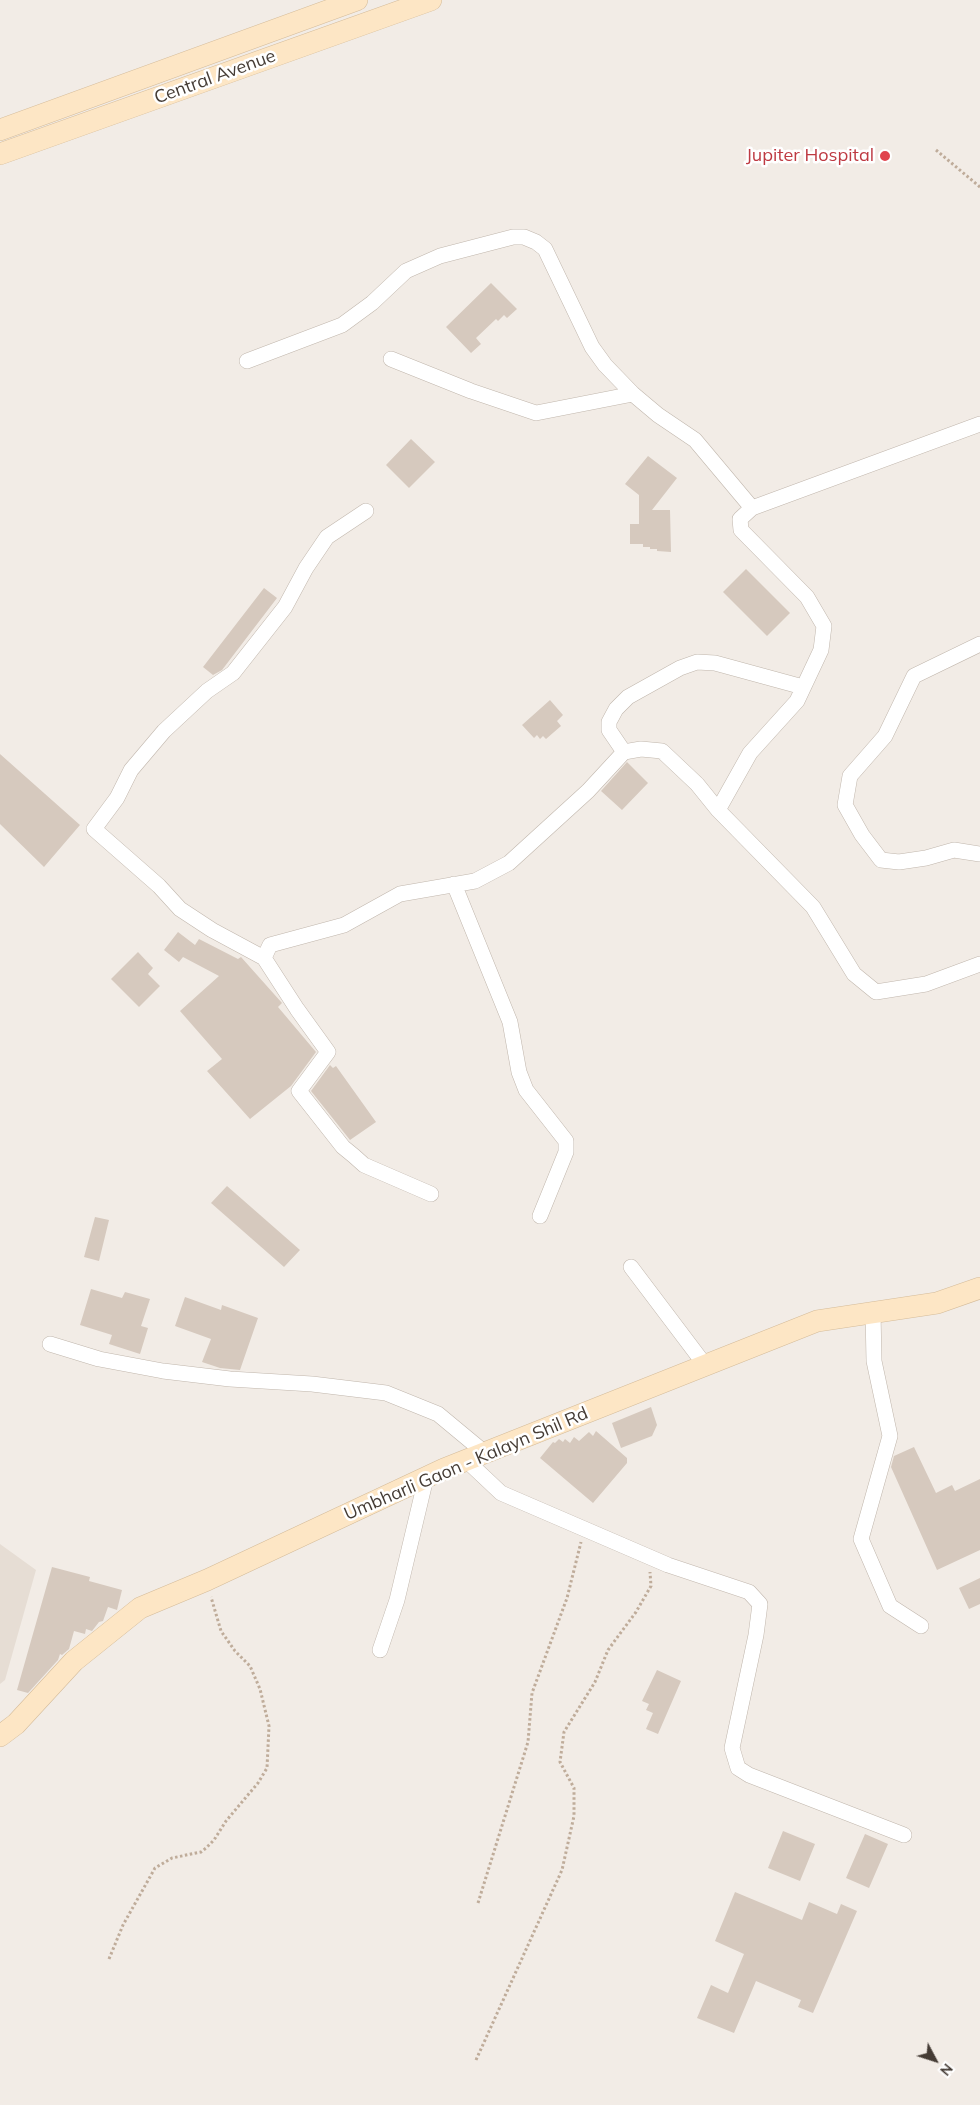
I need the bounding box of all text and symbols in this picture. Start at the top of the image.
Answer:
street label: Central Avenue [152,45,278,109]
place label: Jupiter Hospital [746,145,874,167]
marker: Jupiter Hospital [878,149,892,163]
street label: Umbharli Gaon - Kalayn Shil Rd [341,1403,591,1525]
north arrow [910,2035,960,2085]
text: N [936,2060,957,2079]

